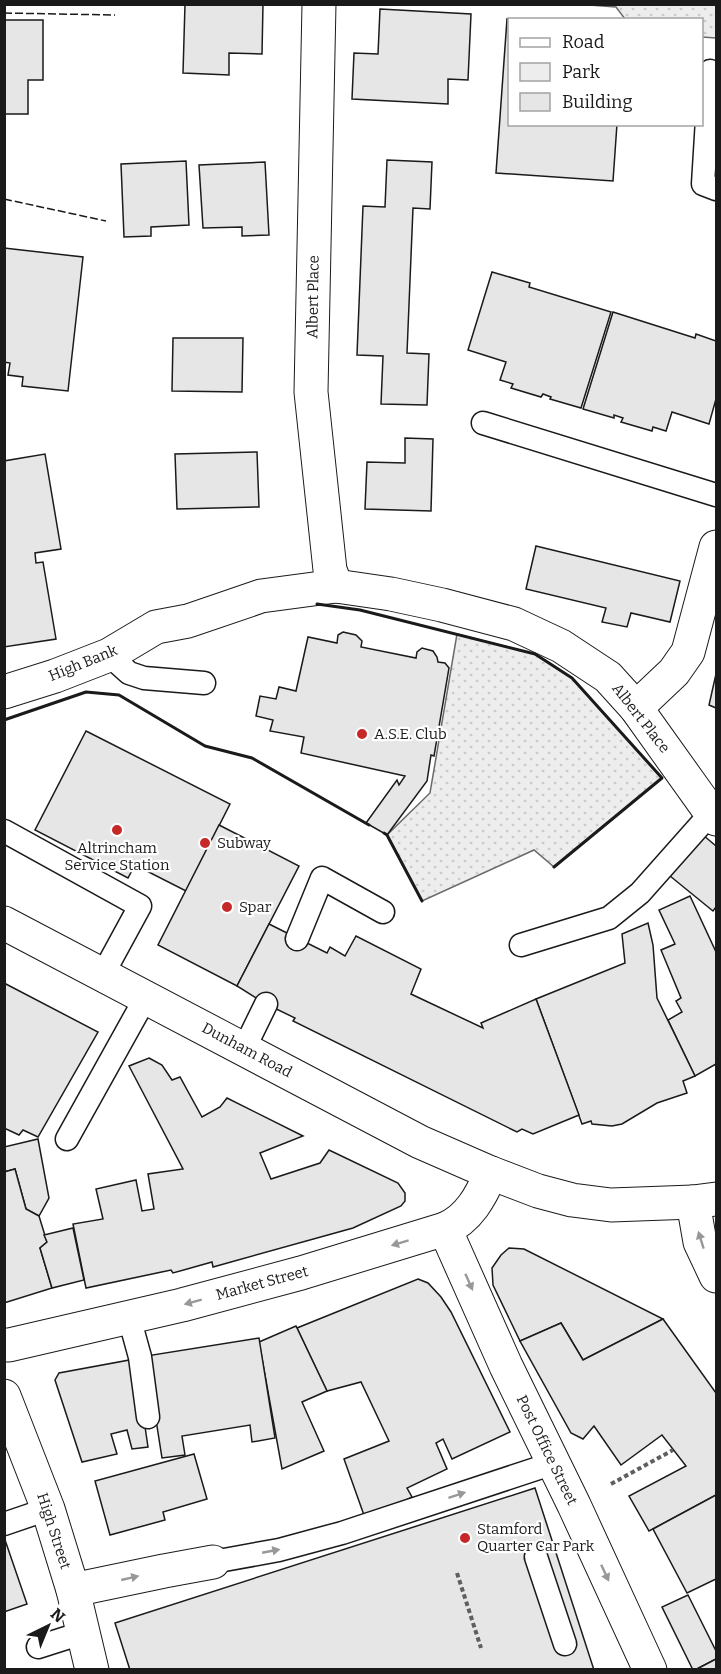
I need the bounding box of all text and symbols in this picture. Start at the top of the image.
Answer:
legend [508,18,703,126]
text: Road [562,31,605,53]
text: Park [562,61,601,83]
text: Building [562,91,633,113]
street label: Albert Place [303,255,323,339]
street label: High Bank [46,641,120,685]
street label: Albert Place [608,680,674,756]
place label: A.S.E. Club [374,725,447,743]
marker: A.S.E. Club [355,727,369,741]
marker: Altrincham Service Station [110,823,124,837]
place label: Subway [217,834,271,852]
marker: Subway [198,836,212,850]
place label: Altrincham Service Station [65,839,170,874]
place label: Spar [239,898,272,916]
marker: Spar [220,900,234,914]
street label: Dunham Road [199,1019,295,1081]
one-way arrow [696,1231,705,1249]
one-way arrow [391,1239,409,1248]
street label: Market Street [214,1262,311,1304]
one-way arrow [464,1274,474,1292]
one-way arrow [183,1298,202,1308]
street label: Post Office Street [513,1392,582,1508]
one-way arrow [448,1489,466,1499]
street label: High Street [33,1491,75,1572]
place label: Stamford Quarter Car Park [477,1520,595,1555]
marker: Stamford Quarter Car Park [458,1531,472,1545]
one-way arrow [261,1546,280,1555]
one-way arrow [601,1564,610,1581]
one-way arrow [121,1573,139,1583]
north arrow [18,1596,78,1656]
text: N [47,1604,69,1627]

